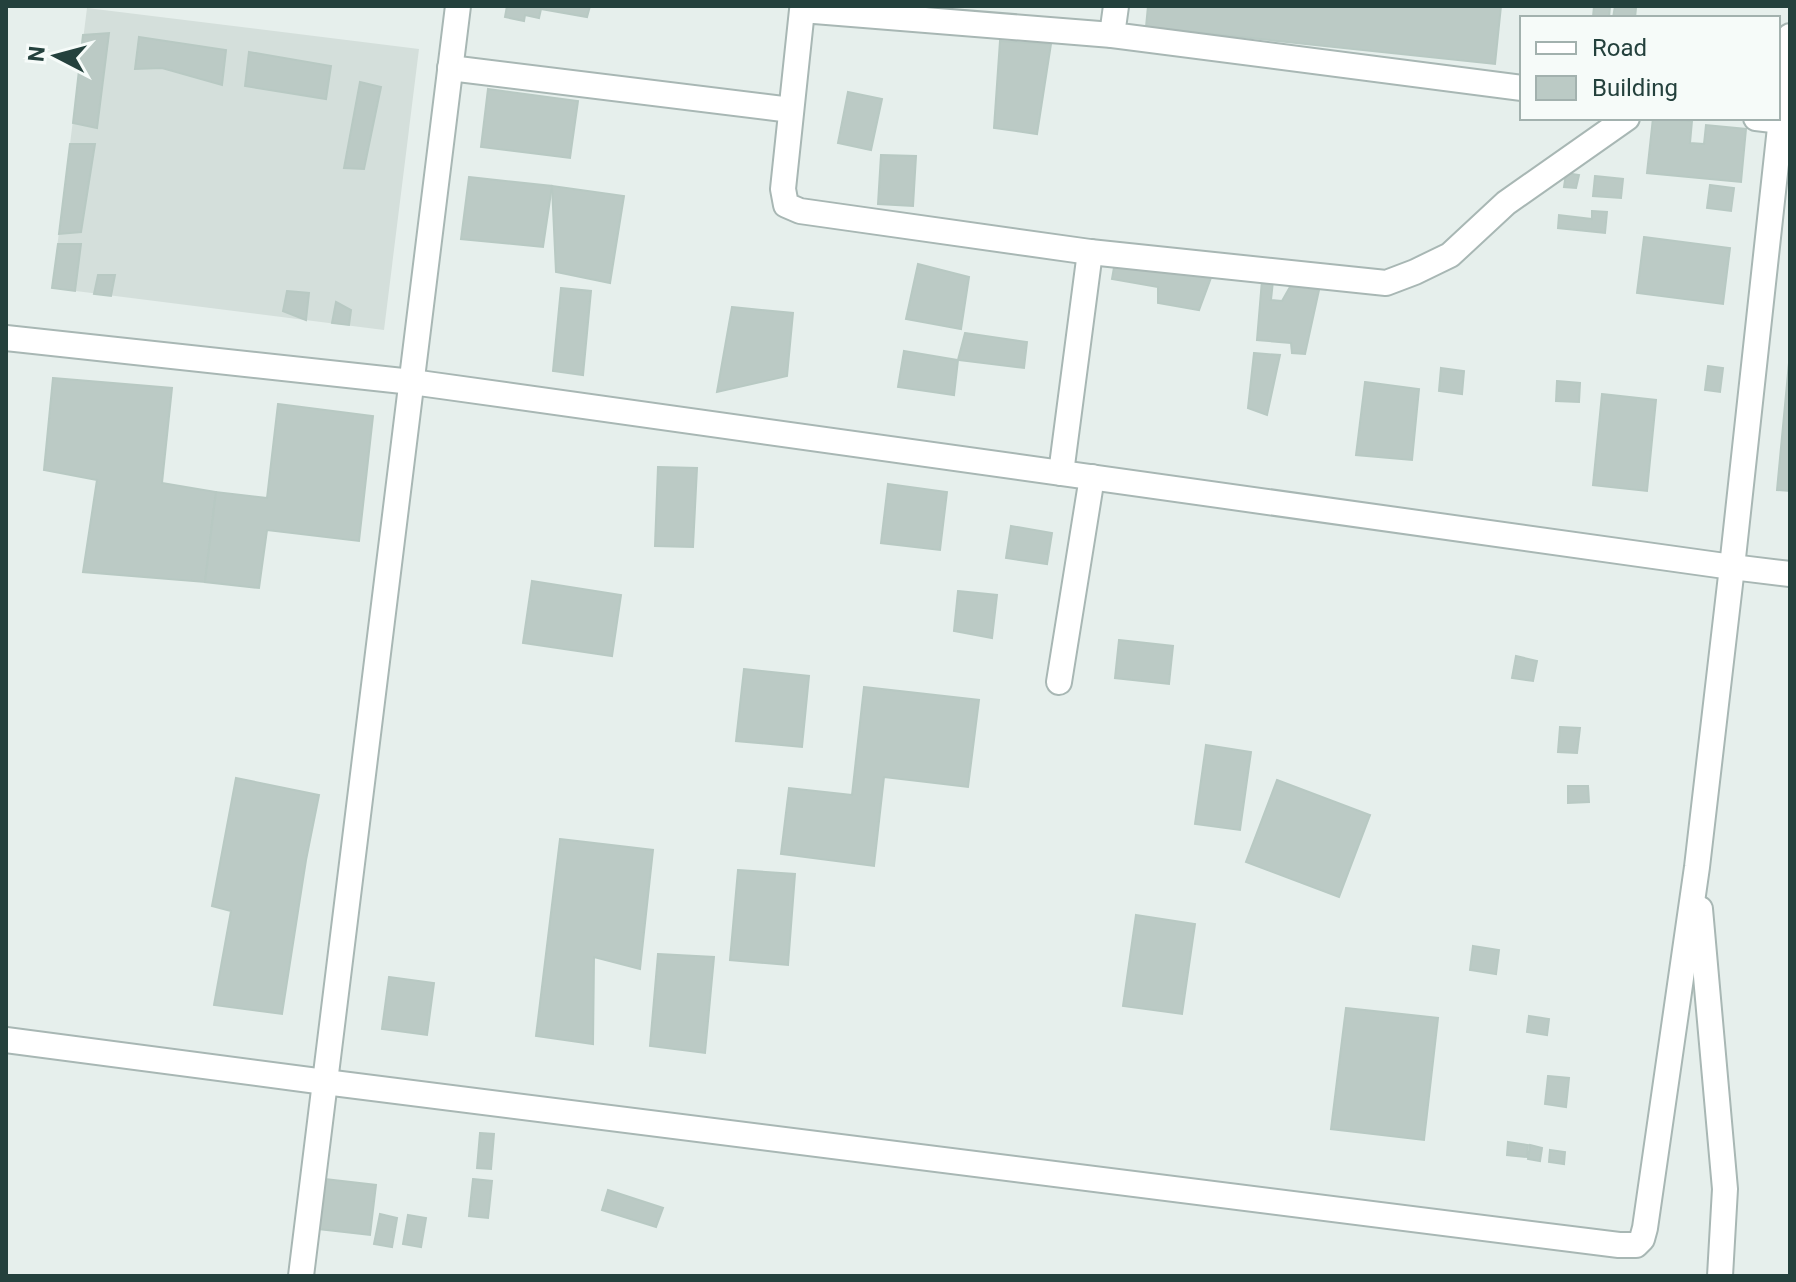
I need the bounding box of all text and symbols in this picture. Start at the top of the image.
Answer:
north arrow [16,16,96,96]
legend [1520,16,1780,120]
text: Road [1592,34,1647,62]
text: N [23,45,50,63]
text: Building [1592,74,1678,102]

